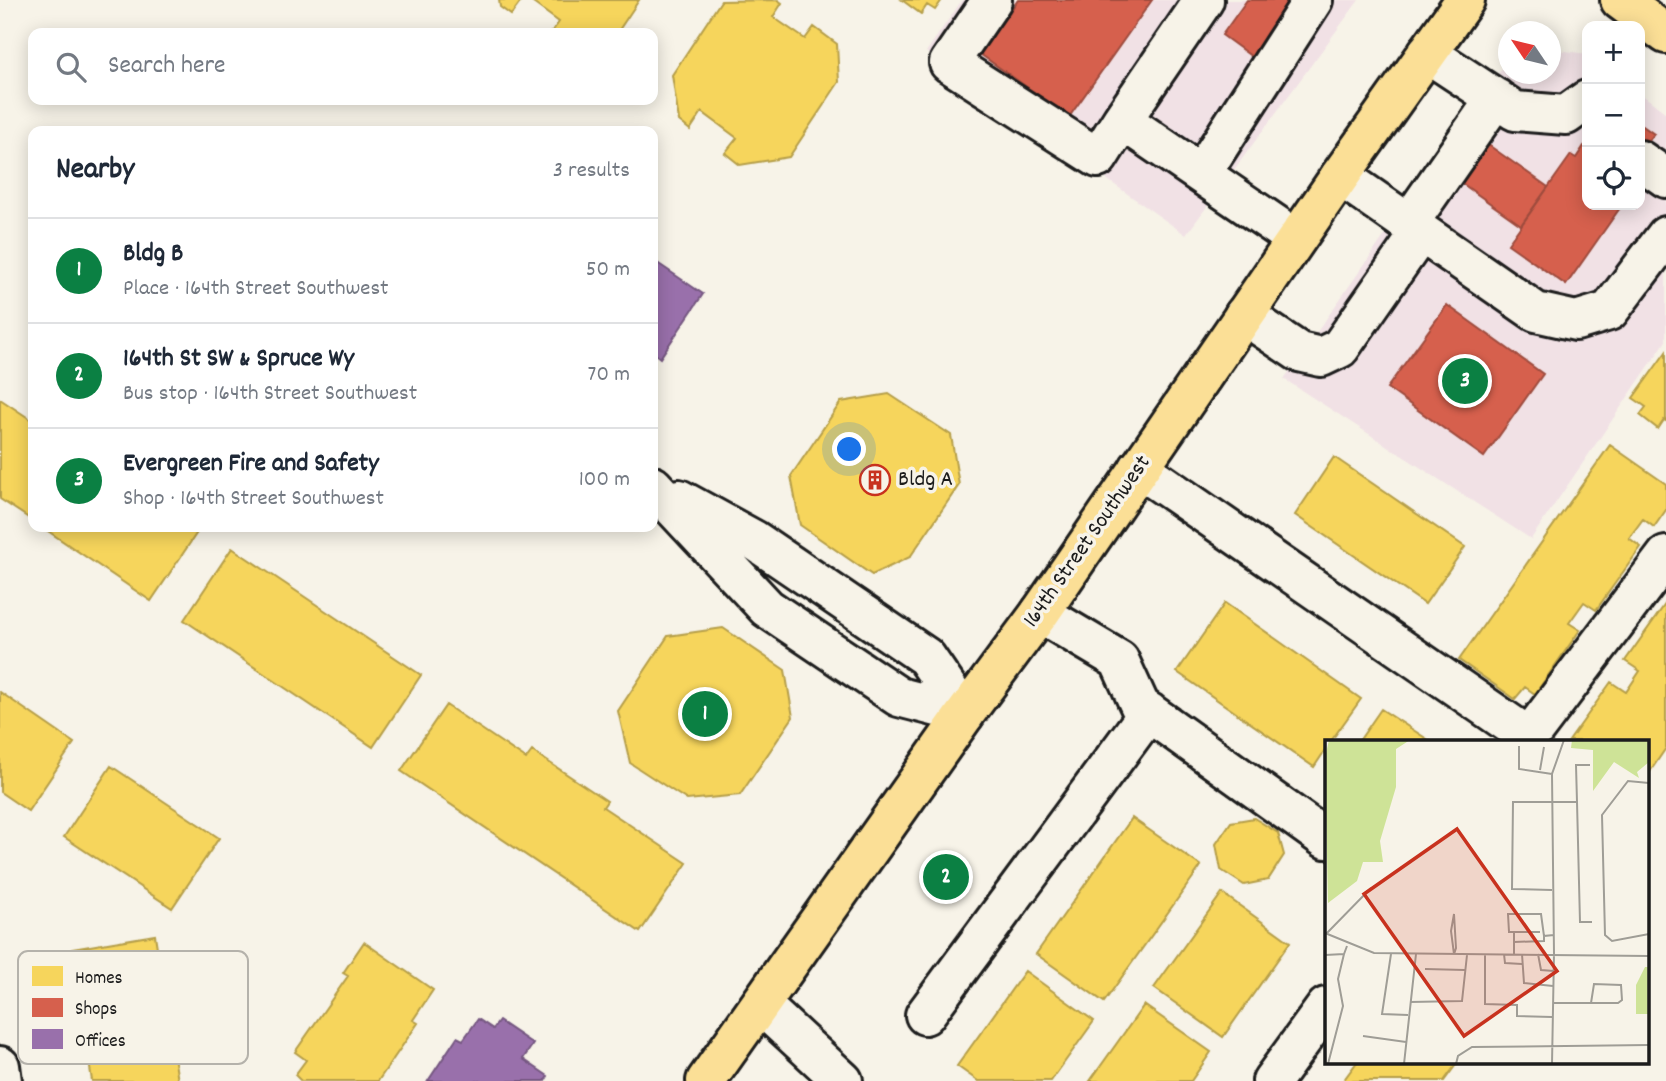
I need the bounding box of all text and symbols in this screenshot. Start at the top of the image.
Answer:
north arrow [1498,21,1561,84]
map controls [1582,21,1645,210]
button: + [1582,21,1645,84]
search box [28,28,658,105]
icon: search [52,48,90,86]
text: Search here [108,48,226,85]
button: − [1582,84,1645,147]
button: locate [1582,147,1645,210]
text: Nearby [56,150,134,193]
text: 3 results [553,155,630,188]
text: Bldg B [123,236,183,273]
text: 1 [76,254,82,287]
text: 50 m [586,254,630,287]
text: Place · 164th Street Southwest [123,273,389,306]
text: 164th St SW & Spruce Wy [123,341,354,378]
pin: 3 [1442,355,1488,407]
text: 2 [74,359,84,392]
text: 70 m [588,359,630,392]
text: Bus stop · 164th Street Southwest [123,378,417,411]
your location [832,432,866,466]
text: Evergreen Fire and Safety [123,446,379,483]
street label: 164th Street Southwest [1016,449,1160,635]
building icon: Bldg A [858,463,892,497]
text: 3 [74,464,84,497]
text: 100 m [579,464,630,497]
place label: Bldg A [898,464,953,497]
text: Shop · 164th Street Southwest [123,483,384,516]
pin: 1 [682,688,728,740]
inset map [1325,740,1648,1064]
pin: 2 [923,851,969,903]
legend [18,951,248,1064]
text: Homes [75,966,123,993]
text: Shops [75,997,117,1024]
text: Offices [75,1029,126,1056]

